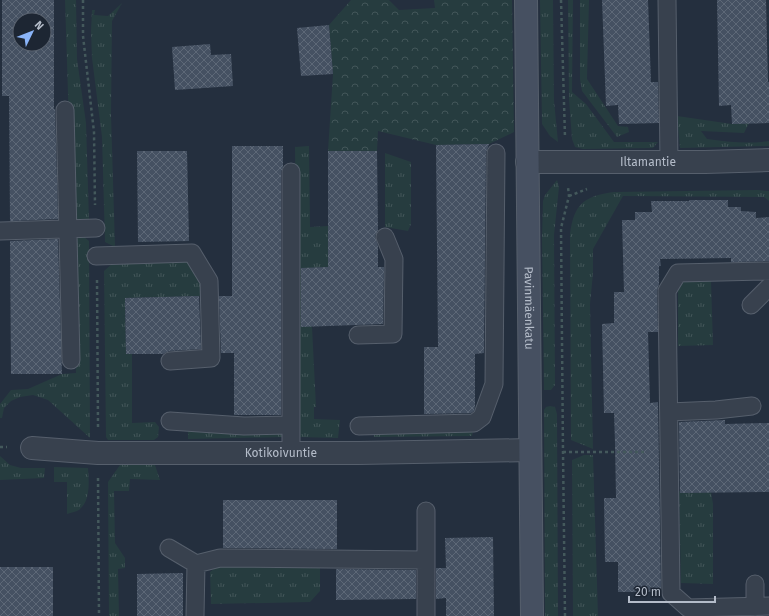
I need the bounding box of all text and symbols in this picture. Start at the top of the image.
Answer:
north arrow [12,12,52,52]
text: N [32,18,46,33]
street label: Iltamantie [620,155,676,169]
street label: Pavinmäenkatu [522,266,536,350]
street label: Kotikoivuntie [245,446,317,460]
scale bar [629,578,715,604]
text: 20 m [635,585,661,599]

